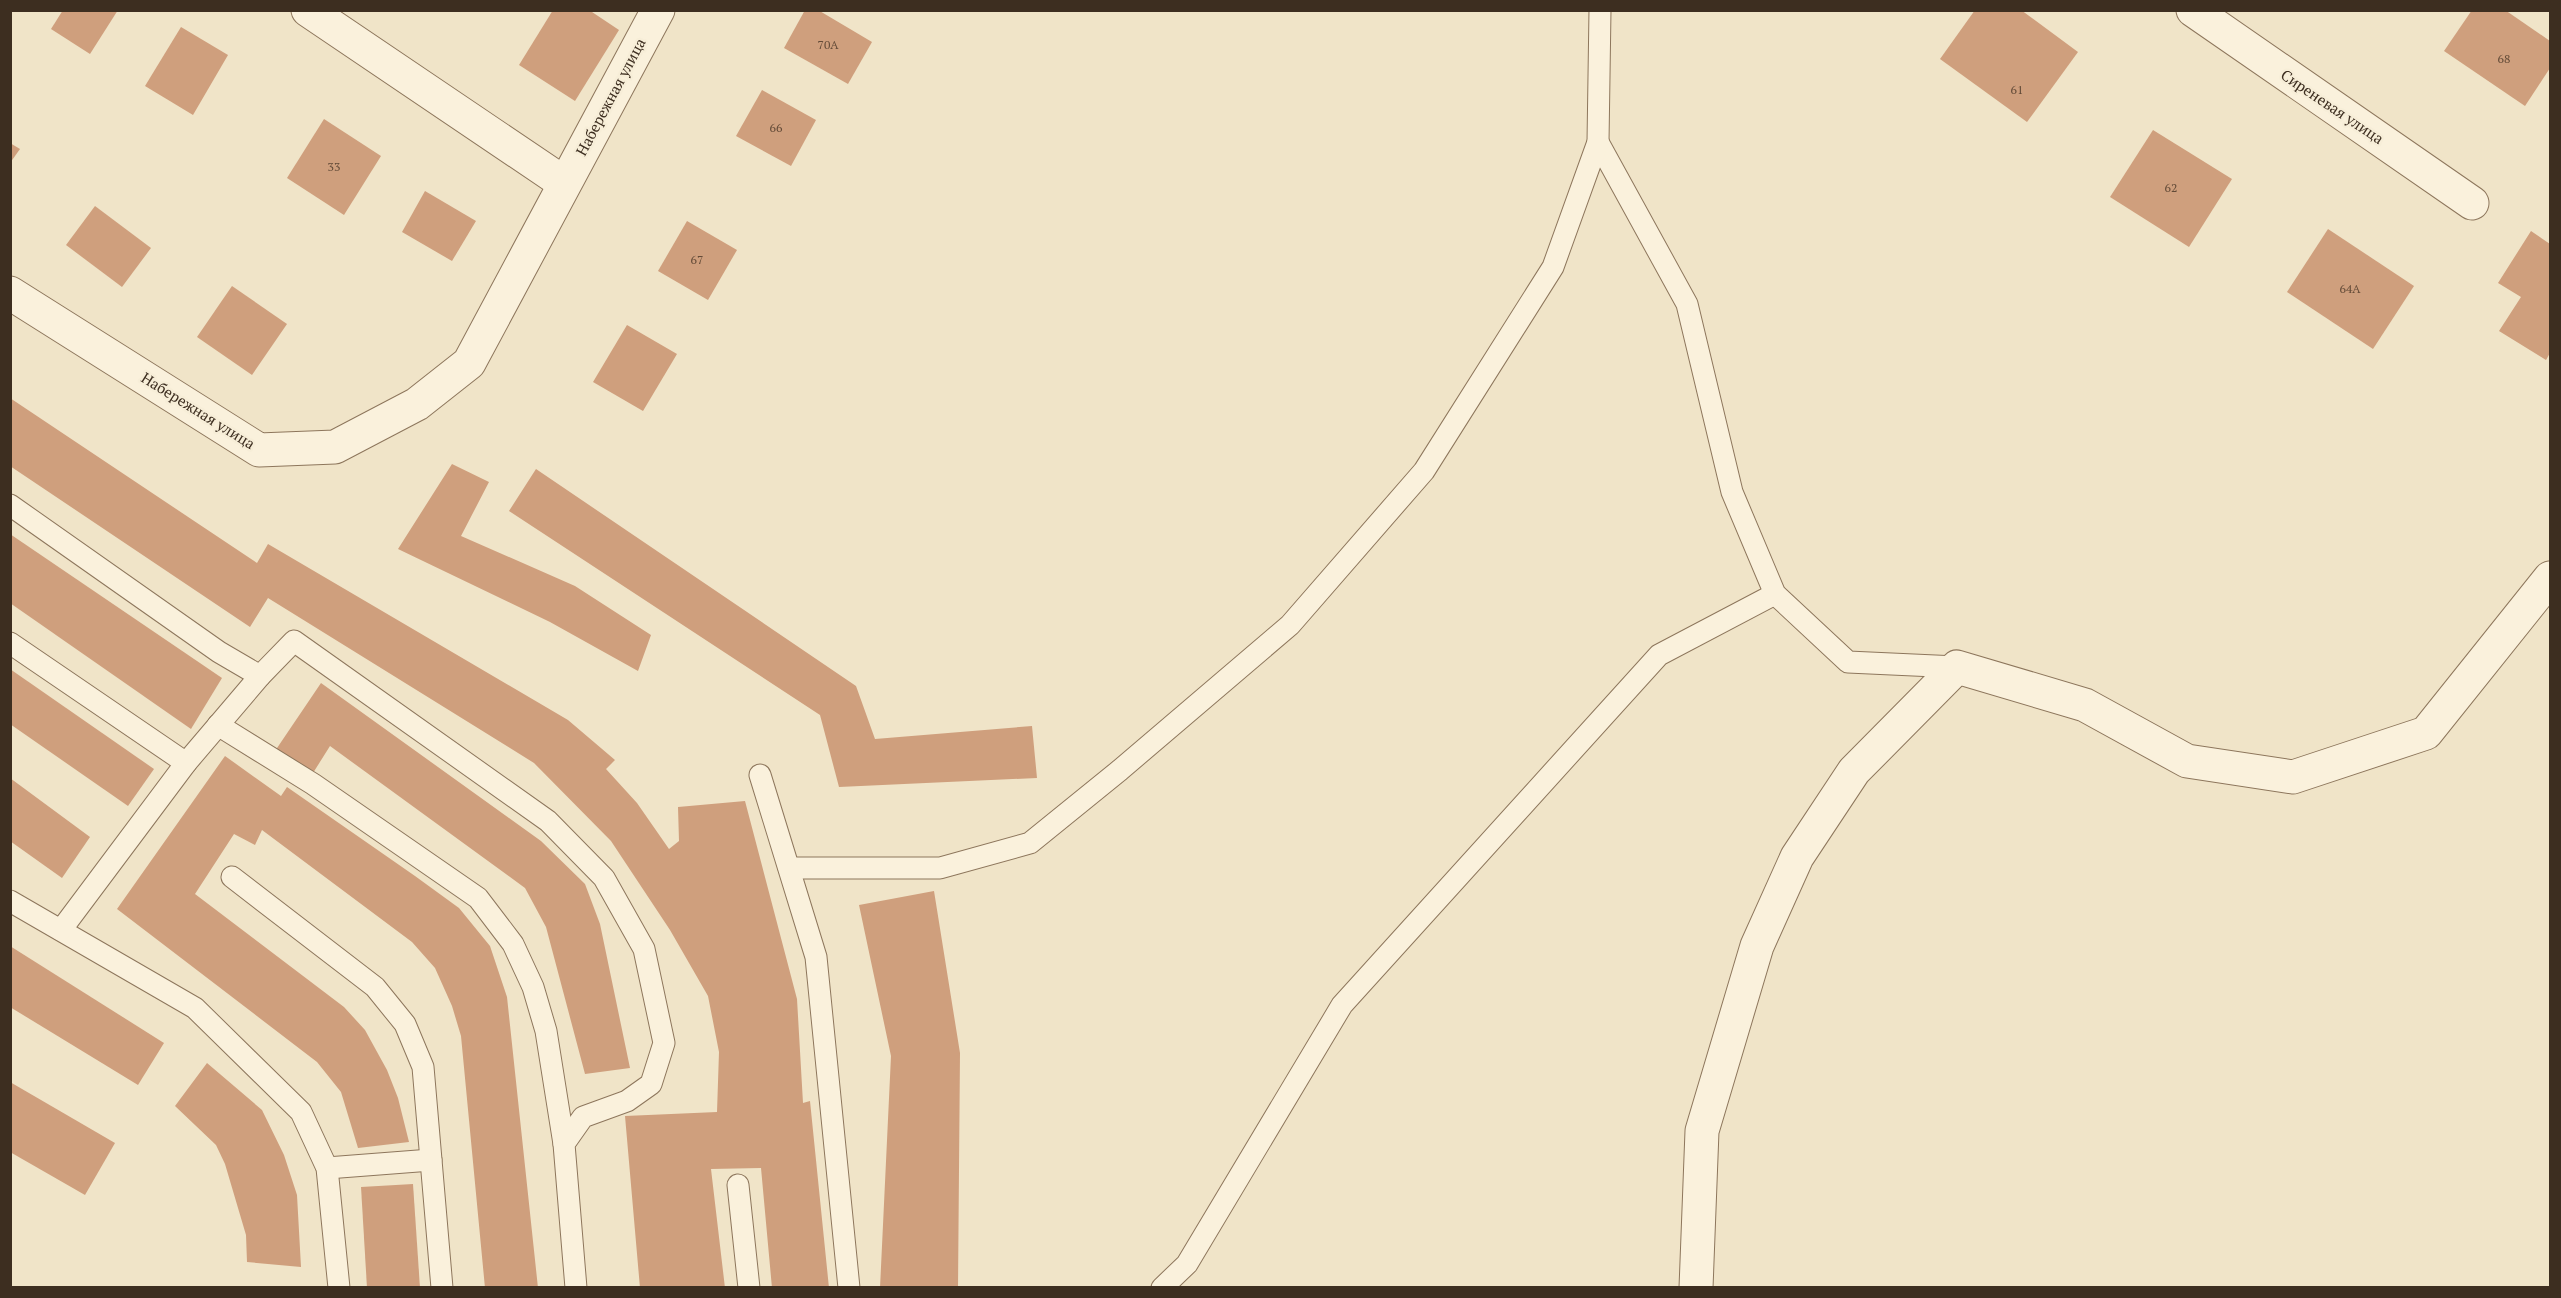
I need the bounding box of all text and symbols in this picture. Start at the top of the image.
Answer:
street label: Набережная улица [571,34,650,159]
house number: 70А [818,37,839,52]
house number: 68 [2498,51,2510,66]
street label: Сиреневая улица [2277,64,2388,148]
house number: 61 [2011,82,2023,97]
house number: 66 [770,120,783,135]
house number: 33 [328,159,340,174]
house number: 62 [2165,180,2177,195]
house number: 67 [691,252,703,267]
house number: 64А [2340,281,2361,296]
street label: Набережная улица [138,367,259,453]

